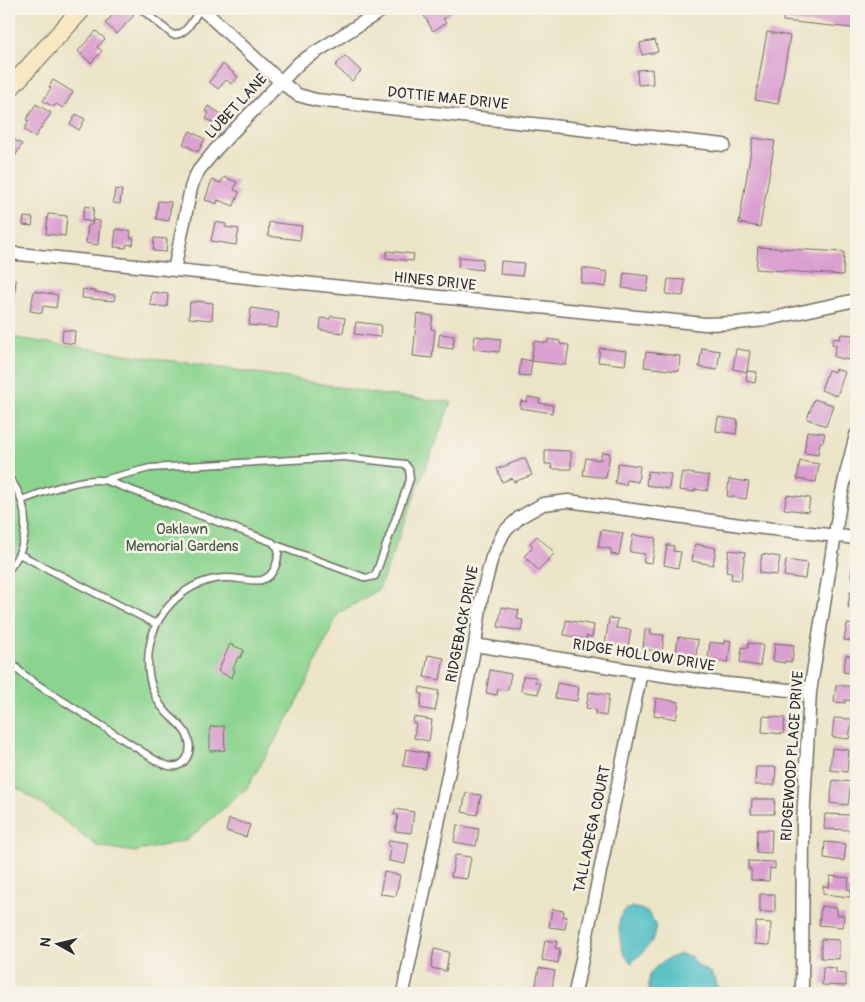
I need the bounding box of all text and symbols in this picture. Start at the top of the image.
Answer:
street label: LUBET LANE [201,70,272,143]
street label: DOTTIE MAE DRIVE [387,83,510,114]
street label: HINES DRIVE [393,268,477,295]
park label: Oaklawn Memorial Gardens [126,520,239,556]
street label: RIDGEBACK DRIVE [442,564,483,684]
street label: RIDGE HOLLOW DRIVE [571,635,717,676]
street label: RIDGEWOOD PLACE DRIVE [777,670,808,842]
street label: TALLADEGA COURT [570,764,615,894]
north arrow [32,920,82,970]
text: N [37,936,55,948]

